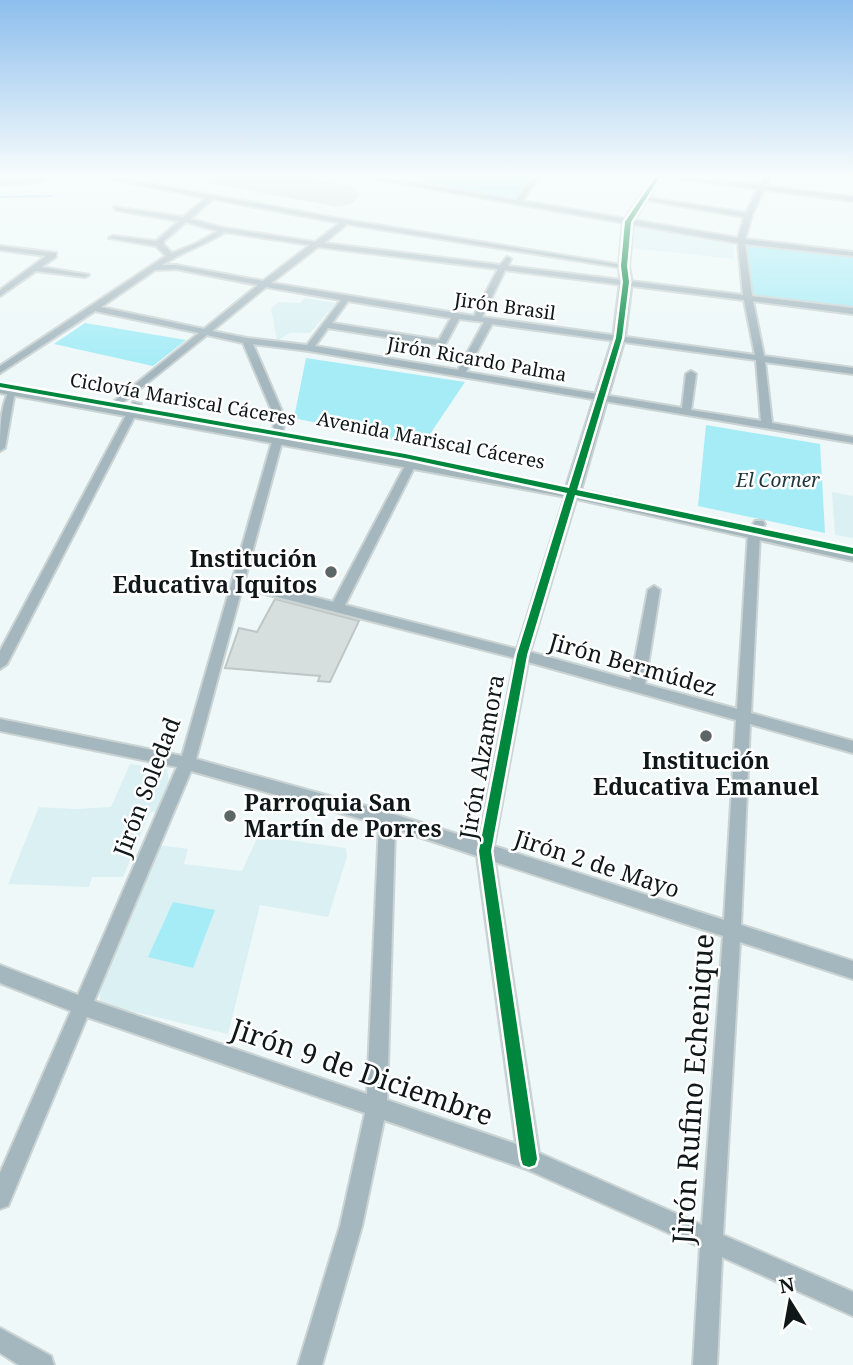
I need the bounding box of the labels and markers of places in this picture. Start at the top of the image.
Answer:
place label: Institución Educativa Iquitos [113,542,317,600]
marker: Institución Educativa Iquitos [323,564,339,580]
marker: Institución Educativa Emanuel [698,728,714,744]
place label: Institución Educativa Emanuel [593,744,819,802]
place label: Parroquia San Martín de Porres [244,786,442,844]
marker: Parroquia San Martín de Porres [222,808,238,824]

